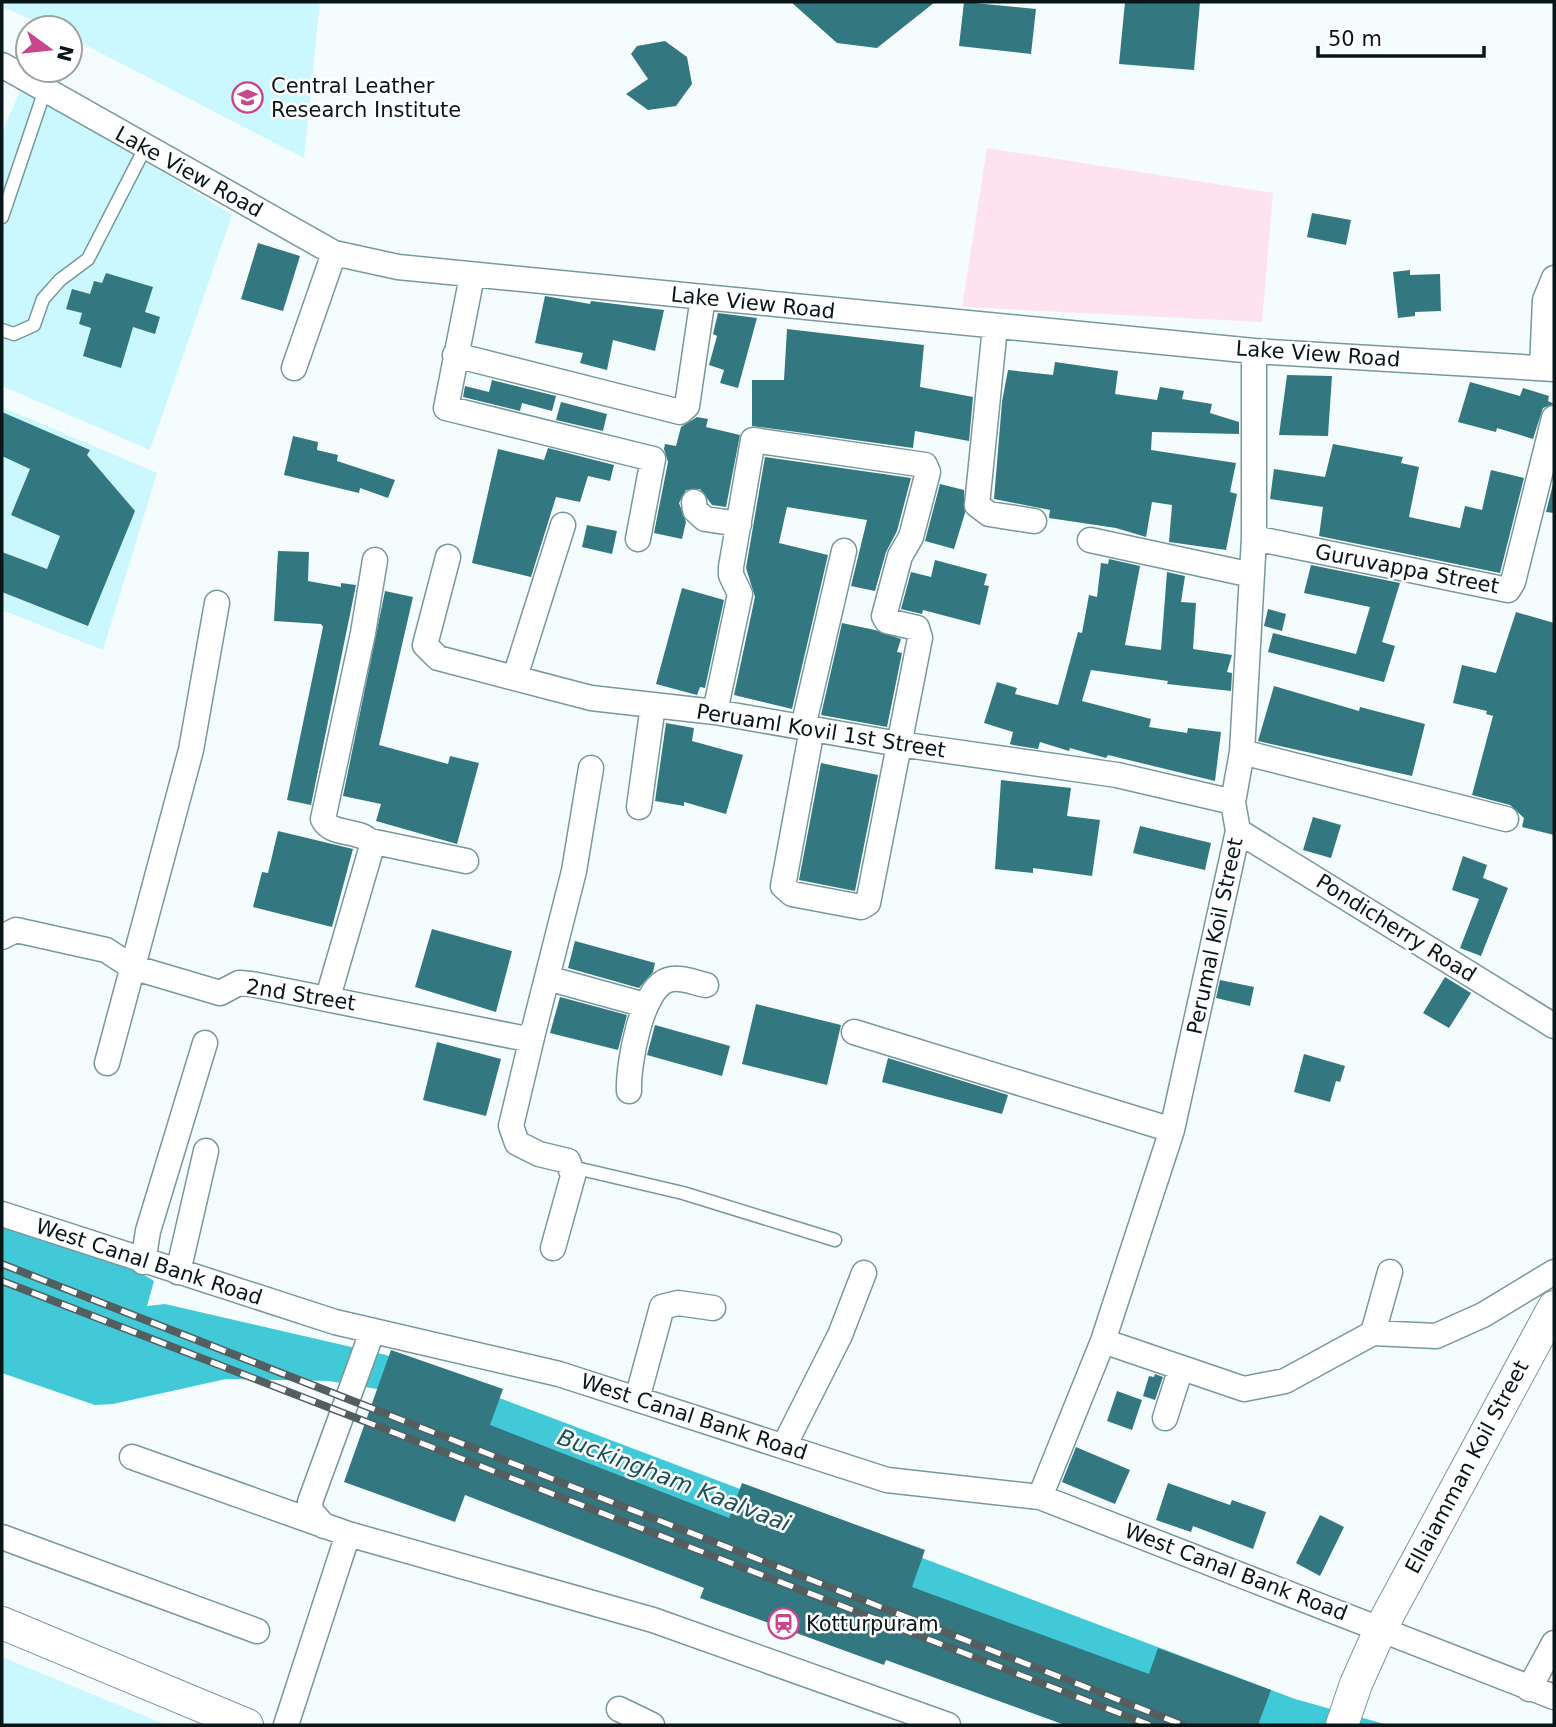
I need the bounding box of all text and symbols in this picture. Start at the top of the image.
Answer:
north arrow [14,14,84,84]
scale bar [1318,14,1484,58]
text: 50 m [1328,27,1382,51]
text: N [53,43,78,64]
place label: Central Leather Research Institute [271,74,461,122]
school or university icon: Central Leather Research Institute [231,81,265,115]
street label: Lake View Road [111,122,267,222]
street label: Lake View Road [670,282,836,324]
street label: Lake View Road [1235,336,1401,372]
street label: Guruvappa Street [1313,539,1501,599]
street label: Peruaml Kovil 1st Street [695,699,947,763]
street label: Perumal Koil Street [1182,836,1248,1036]
street label: Pondicherry Road [1312,869,1480,987]
street label: 2nd Street [245,975,357,1015]
street label: West Canal Bank Road [33,1214,265,1310]
street label: Ellaiamman Koil Street [1401,1356,1533,1578]
street label: West Canal Bank Road [578,1369,810,1465]
water label: Buckingham Kaalvaai [554,1424,795,1537]
street label: West Canal Bank Road [1121,1518,1351,1626]
station icon: Kotturpuram [766,1607,800,1641]
place label: Kotturpuram [806,1612,939,1636]

